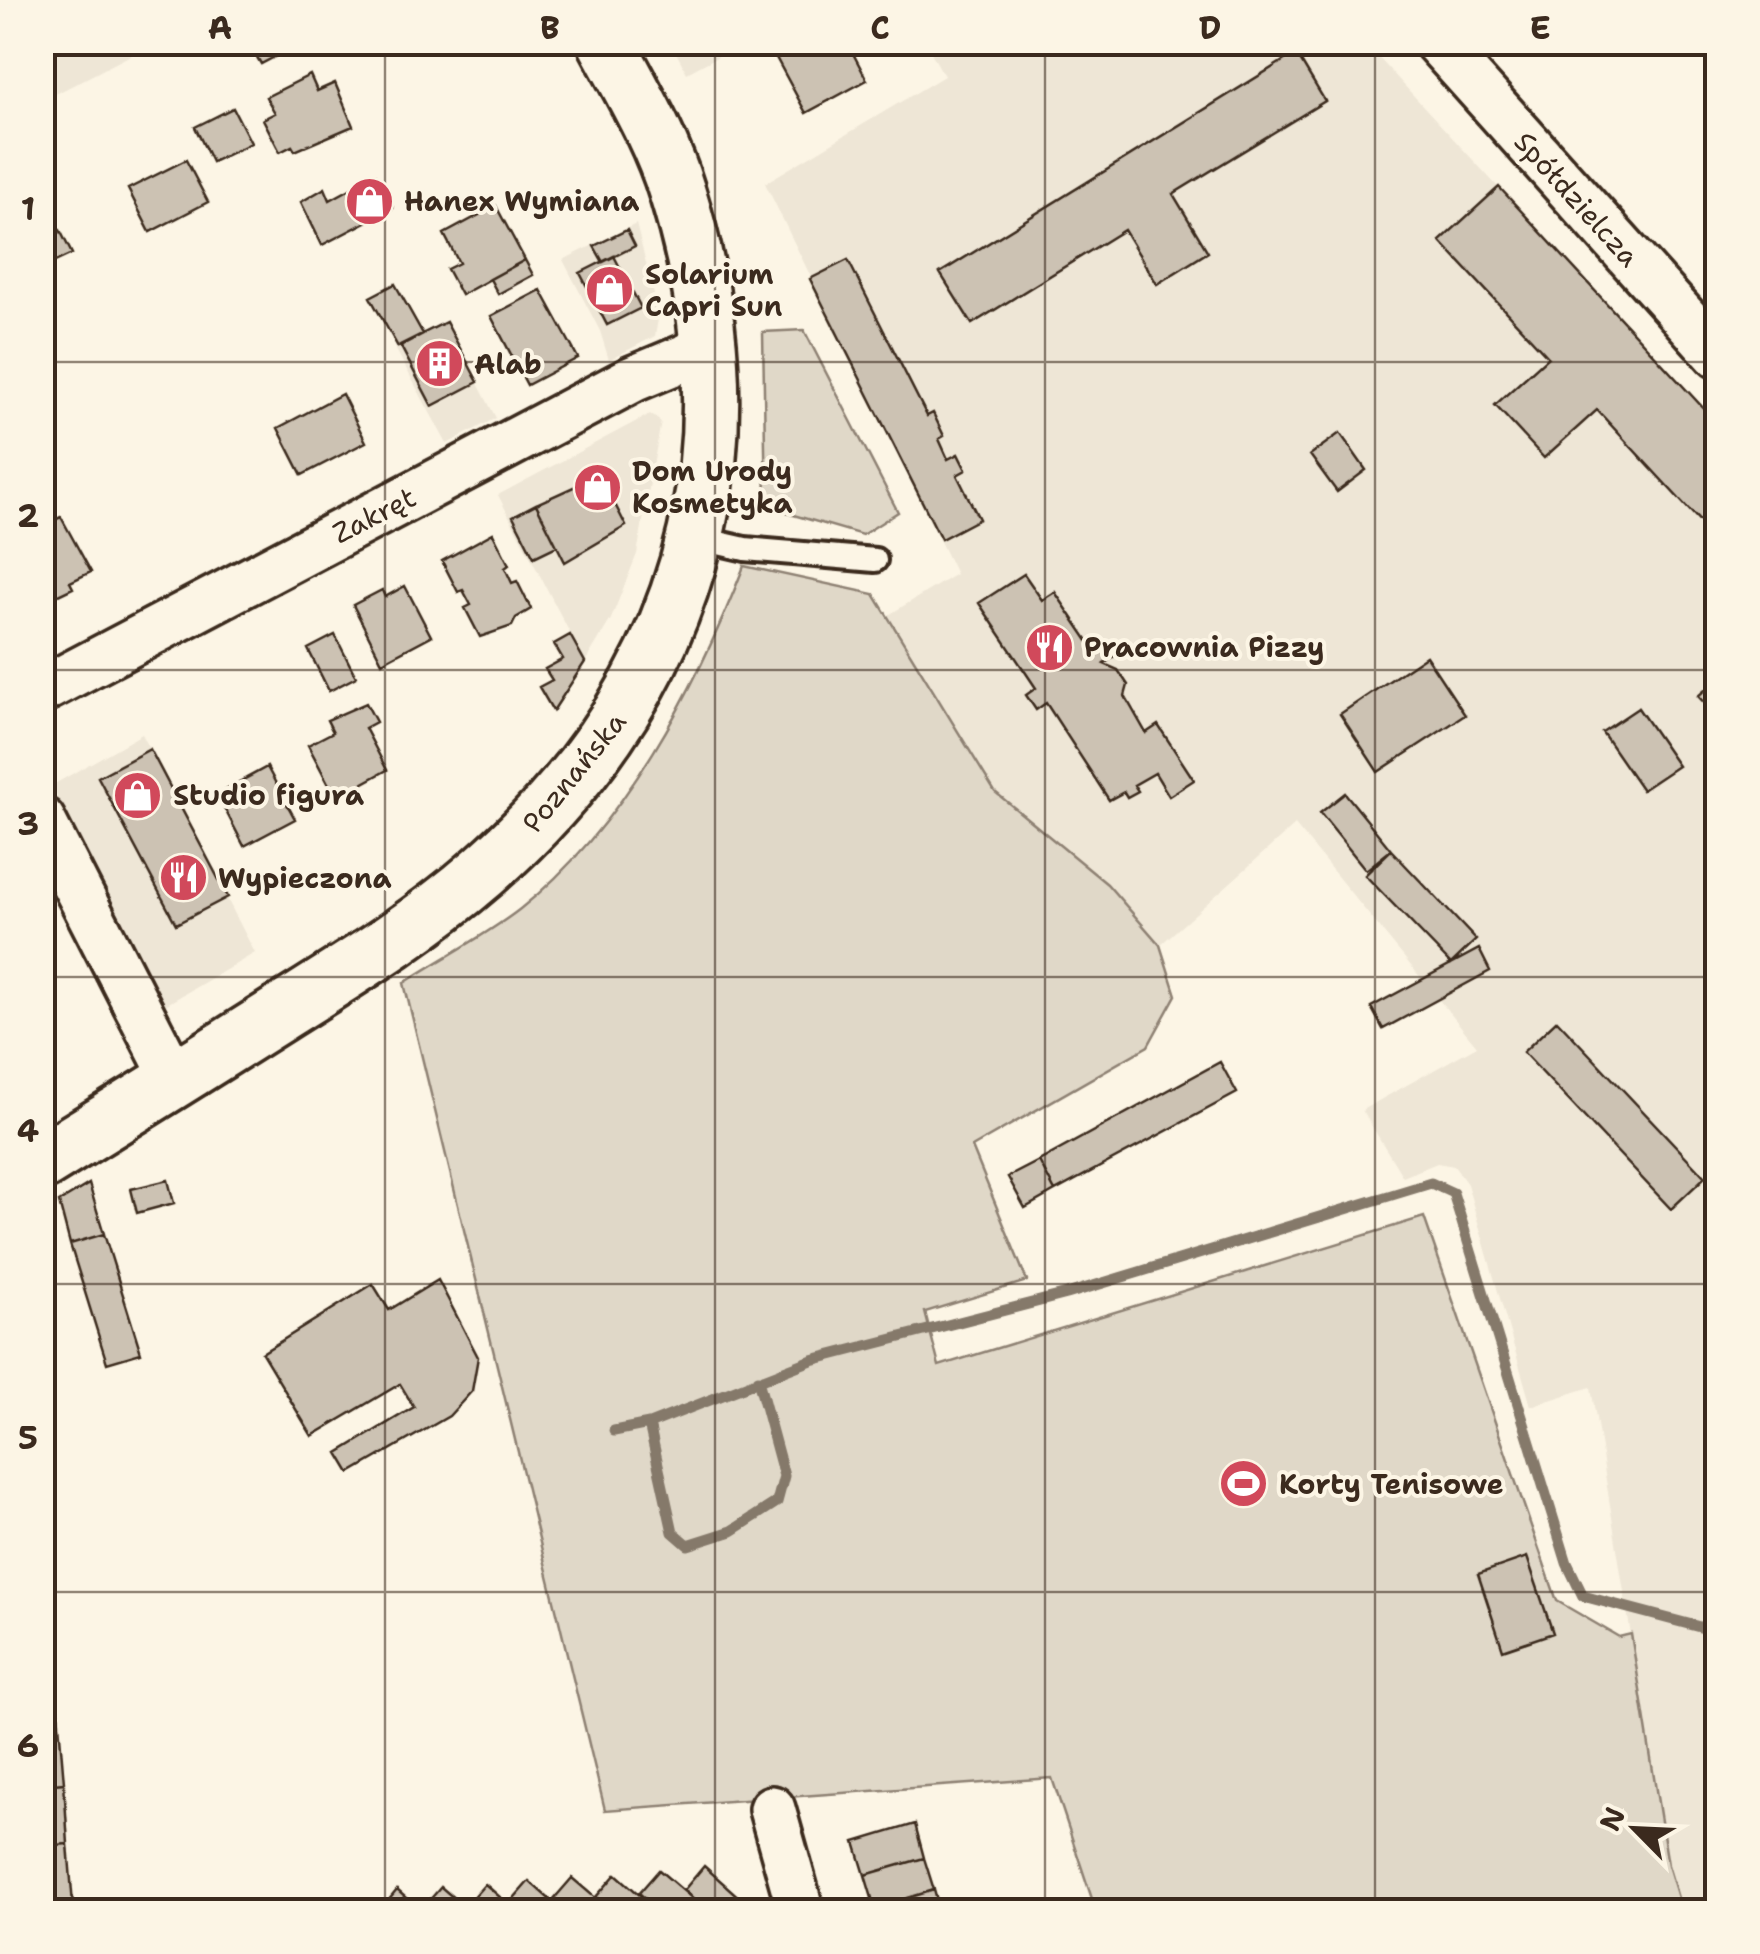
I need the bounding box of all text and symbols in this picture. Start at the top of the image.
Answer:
text: A [208,6,232,49]
text: B [540,6,560,49]
text: C [870,6,890,49]
text: D [1199,6,1221,49]
text: E [1529,6,1551,49]
street label: Spółdzielcza [1506,123,1648,275]
shop icon: Hanex Wymiana [343,175,395,227]
place label: Hanex Wymiana [404,182,639,220]
text: 1 [21,187,35,230]
place label: Solarium Capri Sun [645,255,782,325]
shop icon: Solarium Capri Sun [584,264,636,316]
building icon: Alab [413,338,465,390]
place label: Alab [474,345,542,383]
place label: Dom Urody Kosmetyka [632,452,793,522]
shop icon: Dom Urody Kosmetyka [571,461,623,513]
street label: Zakręt [326,478,422,552]
text: 2 [17,494,39,537]
restaurant icon: Pracownia Pizzy [1023,621,1075,673]
place label: Pracownia Pizzy [1084,628,1324,666]
street label: Poznańska [514,704,634,840]
shop icon: Studio figura [112,769,164,821]
place label: Studio figura [173,776,364,814]
text: 3 [17,802,39,845]
restaurant icon: Wypieczona [157,852,209,904]
place label: Wypieczona [218,859,392,897]
text: 4 [17,1109,39,1152]
text: 5 [18,1416,38,1459]
sports icon: Korty Tenisowe [1218,1458,1270,1510]
place label: Korty Tenisowe [1279,1465,1504,1503]
text: 6 [17,1724,39,1767]
north arrow [1585,1779,1685,1879]
text: N [1590,1801,1634,1837]

